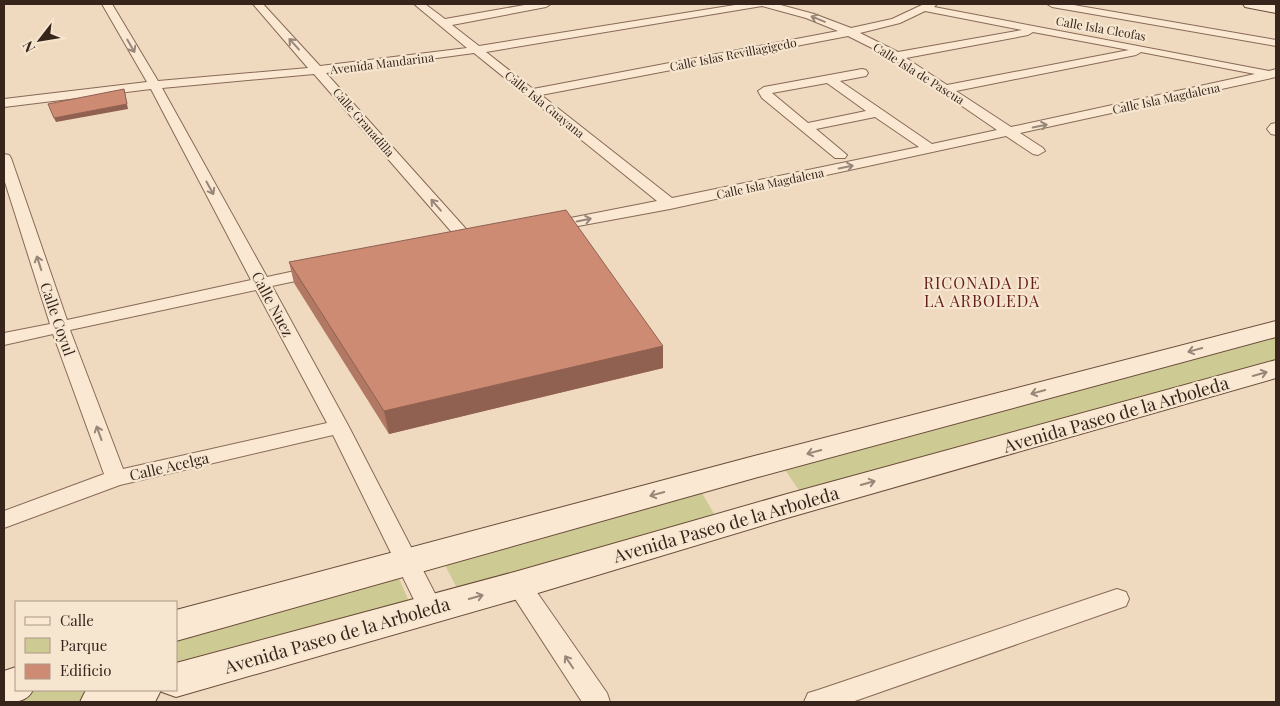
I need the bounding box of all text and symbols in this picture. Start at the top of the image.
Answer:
street label: Calle Isla Cleofas [1055,12,1147,44]
one-way arrow [811,14,826,24]
north arrow [15,15,65,65]
street label: Calle Islas Revillagigedo [668,34,798,74]
one-way arrow [288,37,300,50]
text: N [18,38,39,56]
one-way arrow [127,38,137,53]
street label: Calle Isla de Pascua [870,38,968,108]
street label: Avenida Mandarina [328,49,435,77]
street label: Calle Isla Guayana [502,67,588,141]
street label: Calle Isla Magdalena [1111,79,1221,117]
street label: Calle Granadilla [330,84,398,160]
one-way arrow [1031,121,1047,130]
one-way arrow [838,161,854,171]
street label: Calle Isla Magdalena [715,164,825,202]
one-way arrow [206,180,215,195]
one-way arrow [431,199,442,212]
one-way arrow [576,214,592,224]
one-way arrow [34,256,43,271]
street label: Calle Nuez [247,268,299,340]
district label: RICONADA DE LA ARBOLEDA [924,272,1040,311]
street label: Calle Coyul [36,280,80,358]
one-way arrow [1188,346,1204,355]
one-way arrow [1252,368,1268,378]
street label: Avenida Paseo de la Arboleda [1000,370,1231,458]
one-way arrow [1031,388,1047,397]
one-way arrow [94,425,103,441]
street label: Calle Acelga [127,447,211,485]
one-way arrow [806,447,822,457]
one-way arrow [859,478,875,488]
street label: Avenida Paseo de la Arboleda [610,480,841,568]
one-way arrow [649,490,665,499]
street label: Avenida Paseo de la Arboleda [221,591,452,679]
one-way arrow [468,591,484,601]
legend [15,601,178,691]
text: Calle [60,610,94,630]
text: Parque [60,635,107,655]
one-way arrow [564,655,574,669]
text: Edificio [60,660,111,680]

